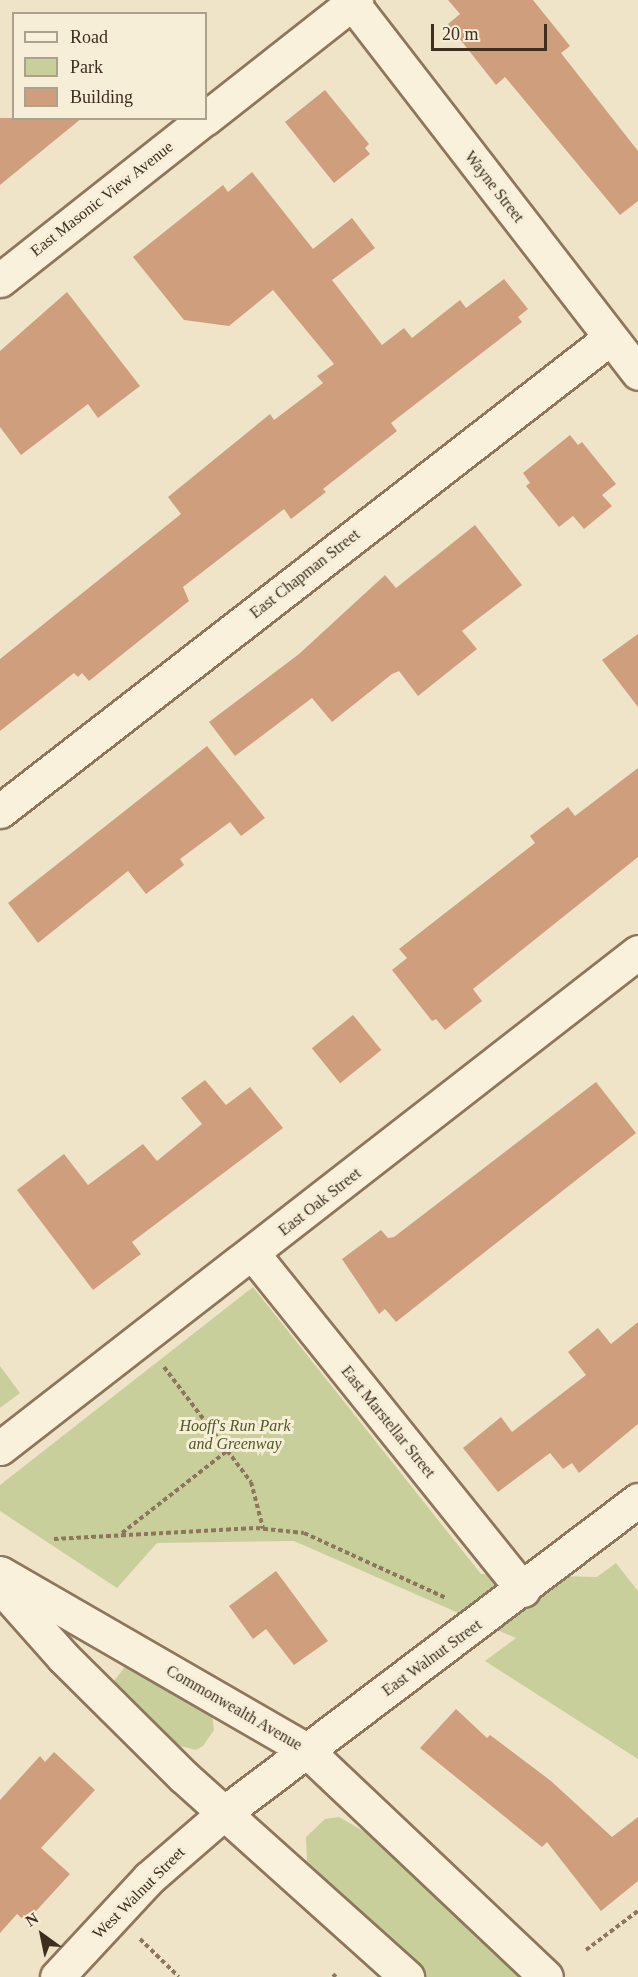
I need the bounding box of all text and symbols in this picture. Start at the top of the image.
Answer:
legend [12,12,207,120]
scale bar [434,12,550,50]
text: 20 m [442,24,479,44]
text: Road [70,27,108,47]
text: Park [70,57,103,77]
text: Building [70,87,133,107]
street label: East Masonic View Avenue [26,137,178,261]
street label: Wayne Street [460,147,528,227]
street label: East Chapman Street [246,525,364,623]
street label: East Oak Street [275,1164,365,1240]
street label: East Marstellar Street [337,1362,439,1482]
park label: Hooff's Run Park and Greenway [180,1416,290,1454]
street label: East Walnut Street [378,1615,486,1701]
street label: Commonwealth Avenue [162,1661,306,1755]
street label: West Walnut Street [89,1843,189,1943]
north arrow [12,1905,72,1965]
text: N [22,1909,41,1930]

